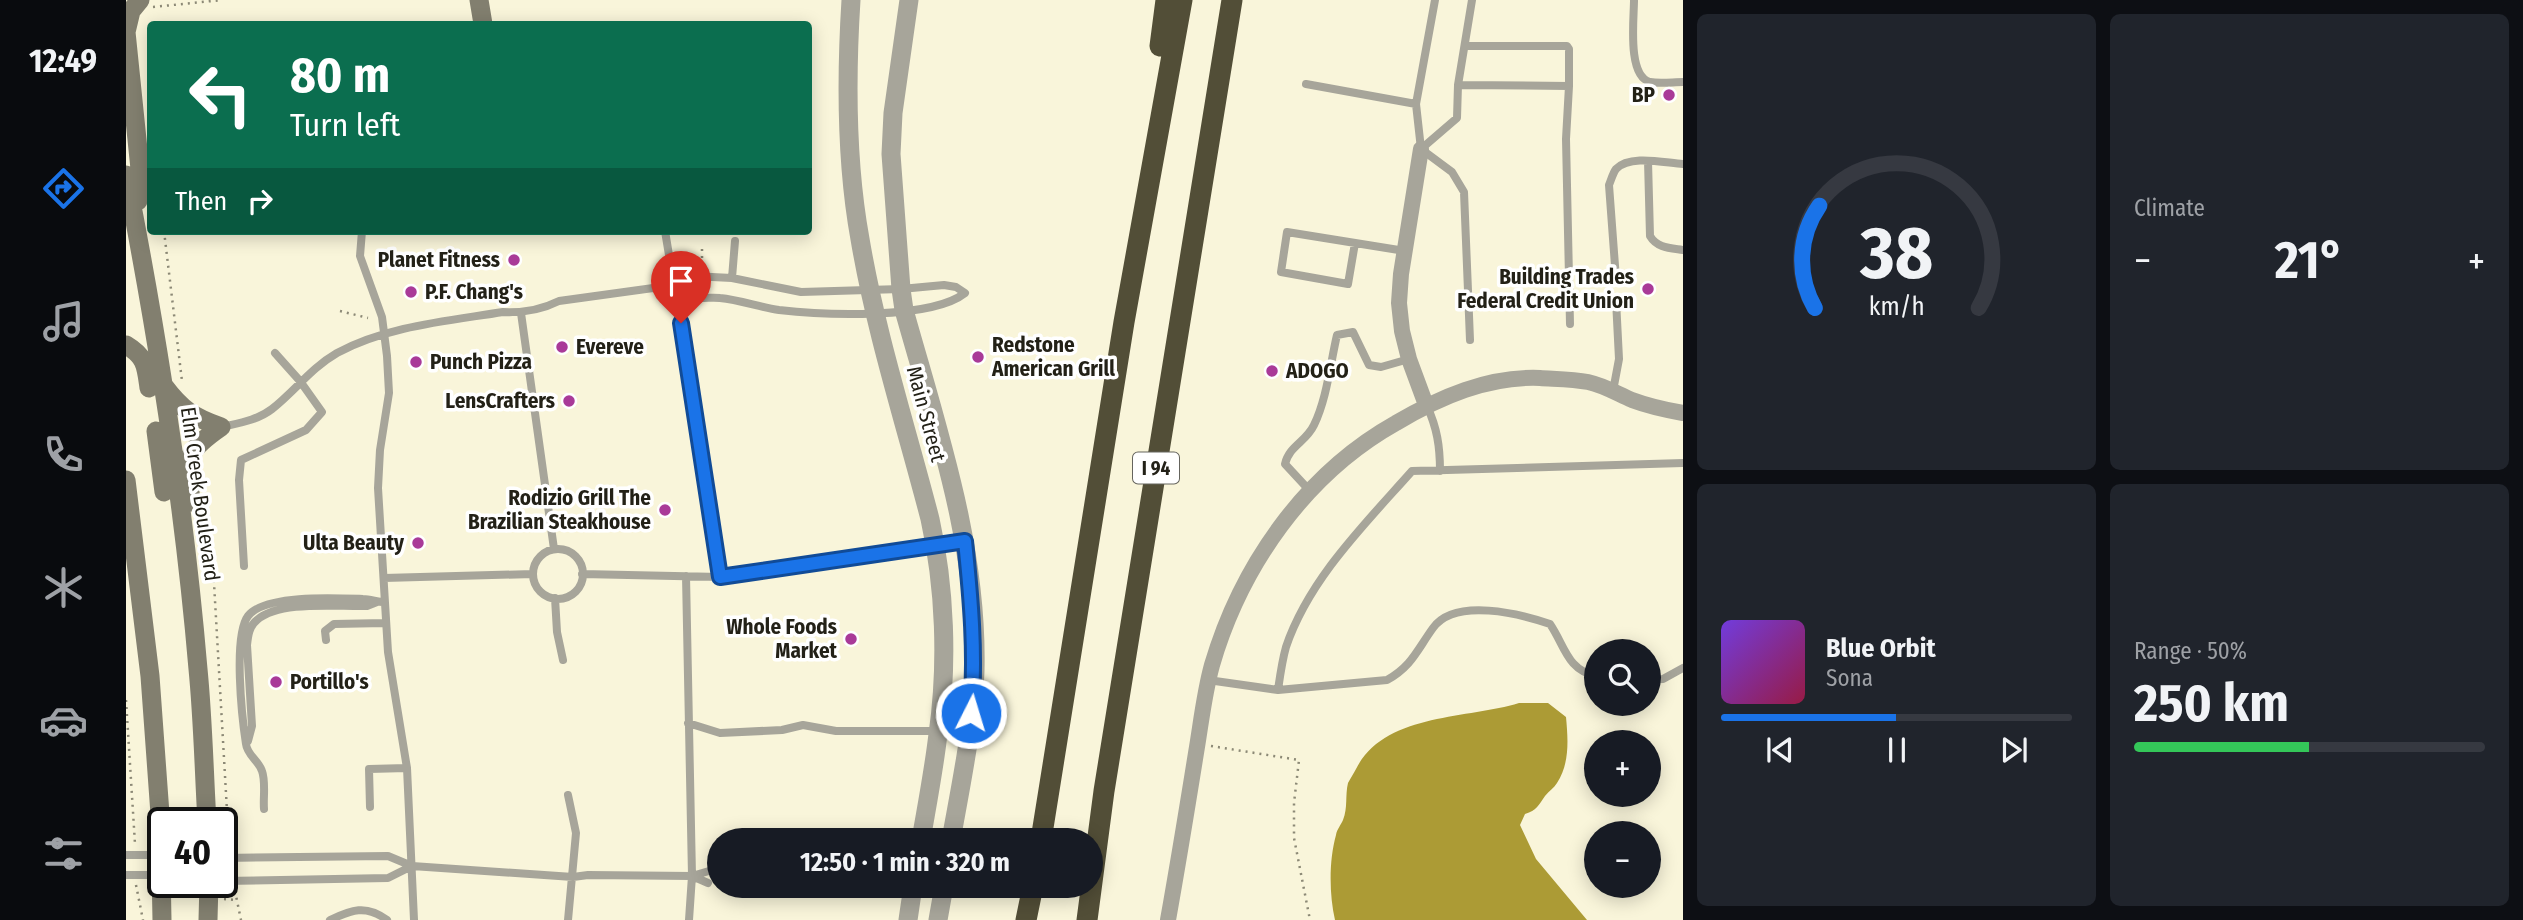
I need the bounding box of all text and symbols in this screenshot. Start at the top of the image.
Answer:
text: 12:49 [29,42,97,80]
text: 80 m [290,46,390,105]
icon: left [175,49,266,140]
place label: BP [1632,82,1656,108]
marker: BP [1661,87,1677,103]
text: Turn left [290,106,400,144]
icon: directions [39,164,88,213]
icon: right [241,182,279,220]
text: Then [175,186,227,217]
text: Climate [2134,194,2205,222]
text: 38 [1859,210,1933,297]
text: 21° [2275,229,2344,292]
text: − [2134,238,2151,284]
text: + [2468,238,2485,284]
place label: Planet Fitness [378,247,500,273]
pin [651,251,711,323]
marker: Planet Fitness [506,252,522,268]
icon: arrive [662,262,700,300]
place label: Building Trades Federal Credit Union [1457,264,1634,314]
place label: P.F. Chang's [425,279,523,305]
marker: Building Trades Federal Credit Union [1640,281,1656,297]
marker: P.F. Chang's [403,284,419,300]
text: km/h [1869,292,1924,322]
icon: music [39,297,88,346]
place label: Redstone American Grill [991,332,1115,382]
place label: Evereve [576,334,644,360]
marker: Evereve [554,339,570,355]
place label: Punch Pizza [430,349,532,375]
marker: Redstone American Grill [970,349,986,365]
marker: Punch Pizza [408,354,424,370]
place label: ADOGO [1285,358,1349,384]
street label: Main Street [901,363,951,465]
marker: ADOGO [1264,363,1280,379]
place label: LensCrafters [445,388,555,414]
marker: LensCrafters [561,393,577,409]
street label: Elm Creek Boulevard [175,405,225,583]
icon: phone [39,430,88,479]
road number: I 94 [1133,453,1179,484]
place label: Rodizio Grill The Brazilian Steakhouse [468,485,651,535]
marker: Rodizio Grill The Brazilian Steakhouse [657,502,673,518]
place label: Ulta Beauty [303,530,405,556]
marker: Ulta Beauty [410,535,426,551]
icon: climate [39,563,88,612]
place label: Whole Foods Market [726,614,838,664]
marker: Whole Foods Market [843,631,859,647]
text: Blue Orbit [1826,633,1936,664]
text: Range · 50% [2134,637,2247,665]
map controls [1584,639,1661,898]
button: search [1584,639,1661,716]
text: Sona [1826,664,1873,692]
place label: Portillo's [290,669,369,695]
text: 250 km [2134,672,2289,735]
marker: Portillo's [268,674,284,690]
position arrow [934,676,1008,750]
icon: car [39,696,88,745]
button: + [1584,730,1661,807]
icon: previous [1761,731,1799,769]
icon: pause [1878,731,1916,769]
icon: next [1995,731,2033,769]
speed limit sign: 40 [147,807,238,898]
button: − [1584,821,1661,898]
icon: filters [39,829,88,878]
text: 12:50 · 1 min · 320 m [800,847,1010,878]

